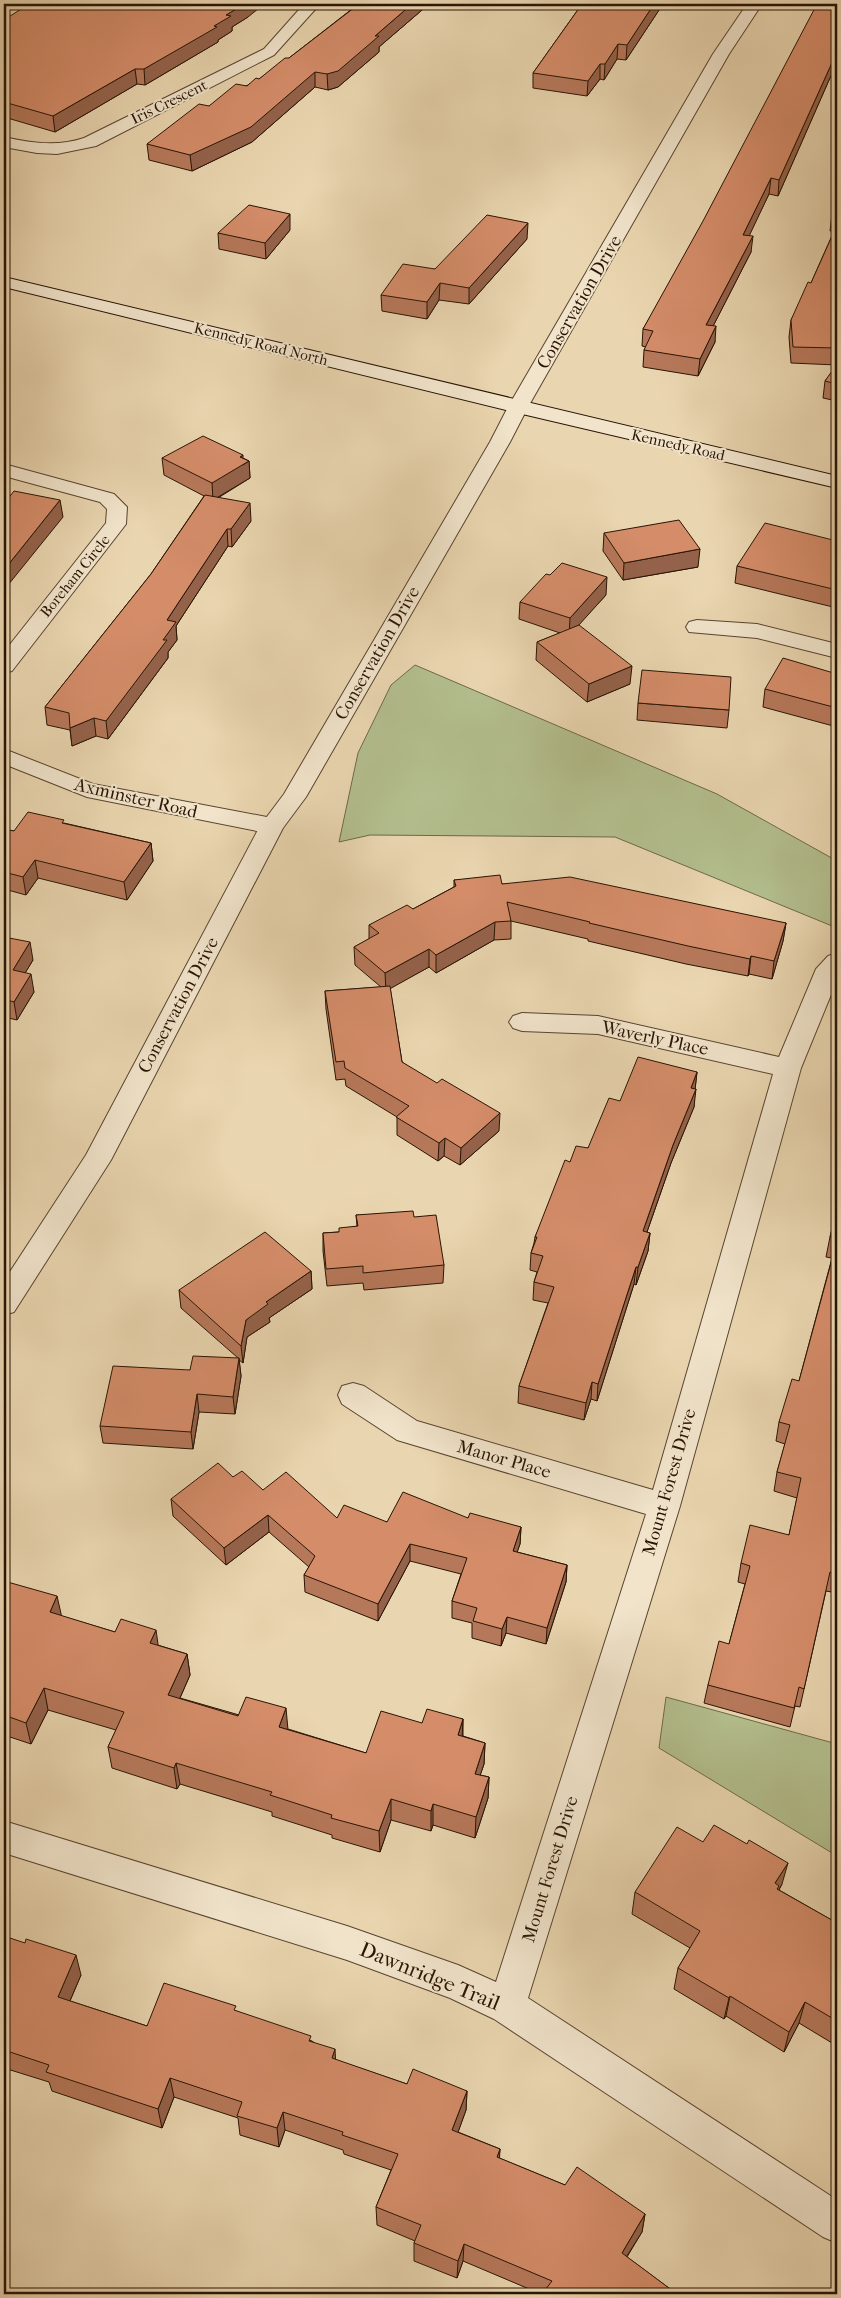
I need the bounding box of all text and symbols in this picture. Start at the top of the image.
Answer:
street label: Iris Crescent [128,76,211,128]
street label: Conservation Drive [533,232,626,373]
street label: Kennedy Road North [192,319,330,370]
street label: Kennedy Road [629,425,727,465]
street label: Boreham Circle [36,531,114,621]
street label: Conservation Drive [331,583,424,724]
street label: Axminster Road [71,774,200,823]
street label: Conservation Drive [134,934,223,1077]
street label: Waverly Place [599,1017,710,1060]
street label: Mount Forest Drive [638,1406,701,1558]
street label: Manor Place [455,1436,553,1483]
street label: Mount Forest Drive [518,1793,583,1945]
street label: Dawnridge Trail [356,1937,504,2015]

